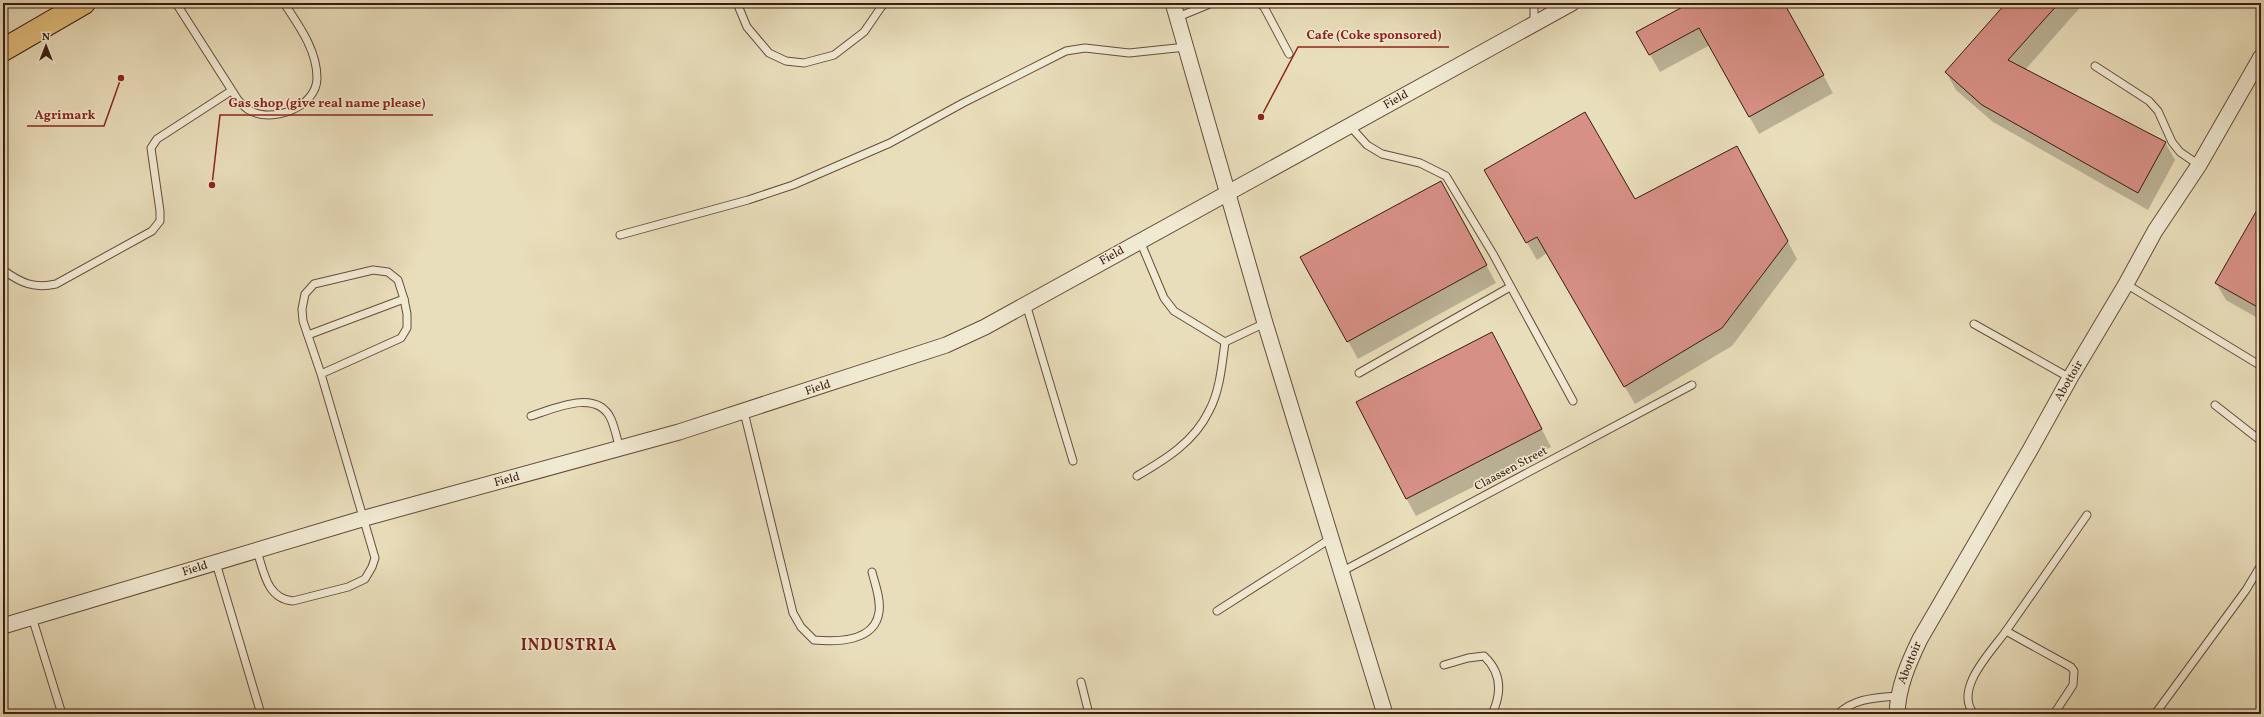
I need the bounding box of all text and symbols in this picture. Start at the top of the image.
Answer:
callout: Cafe (Coke sponsored) [1298,22,1449,47]
north arrow [26,26,66,66]
text: Cafe (Coke sponsored) [1307,27,1441,45]
text: N [42,30,50,45]
street label: Field [1381,87,1411,113]
callout: Gas shop (give real name please) [220,90,433,115]
text: Gas shop (give real name please) [229,95,425,113]
callout: Agrimark [27,101,104,126]
text: Agrimark [35,107,96,125]
street label: Field [1097,243,1127,269]
street label: Abottoir [2051,358,2087,404]
street label: Field [803,376,833,400]
street label: Claassen Street [1472,443,1550,495]
street label: Field [492,469,522,491]
street label: Field [180,557,210,580]
district label: INDUSTRIA [521,635,617,657]
street label: Abottoir [1894,639,1926,687]

